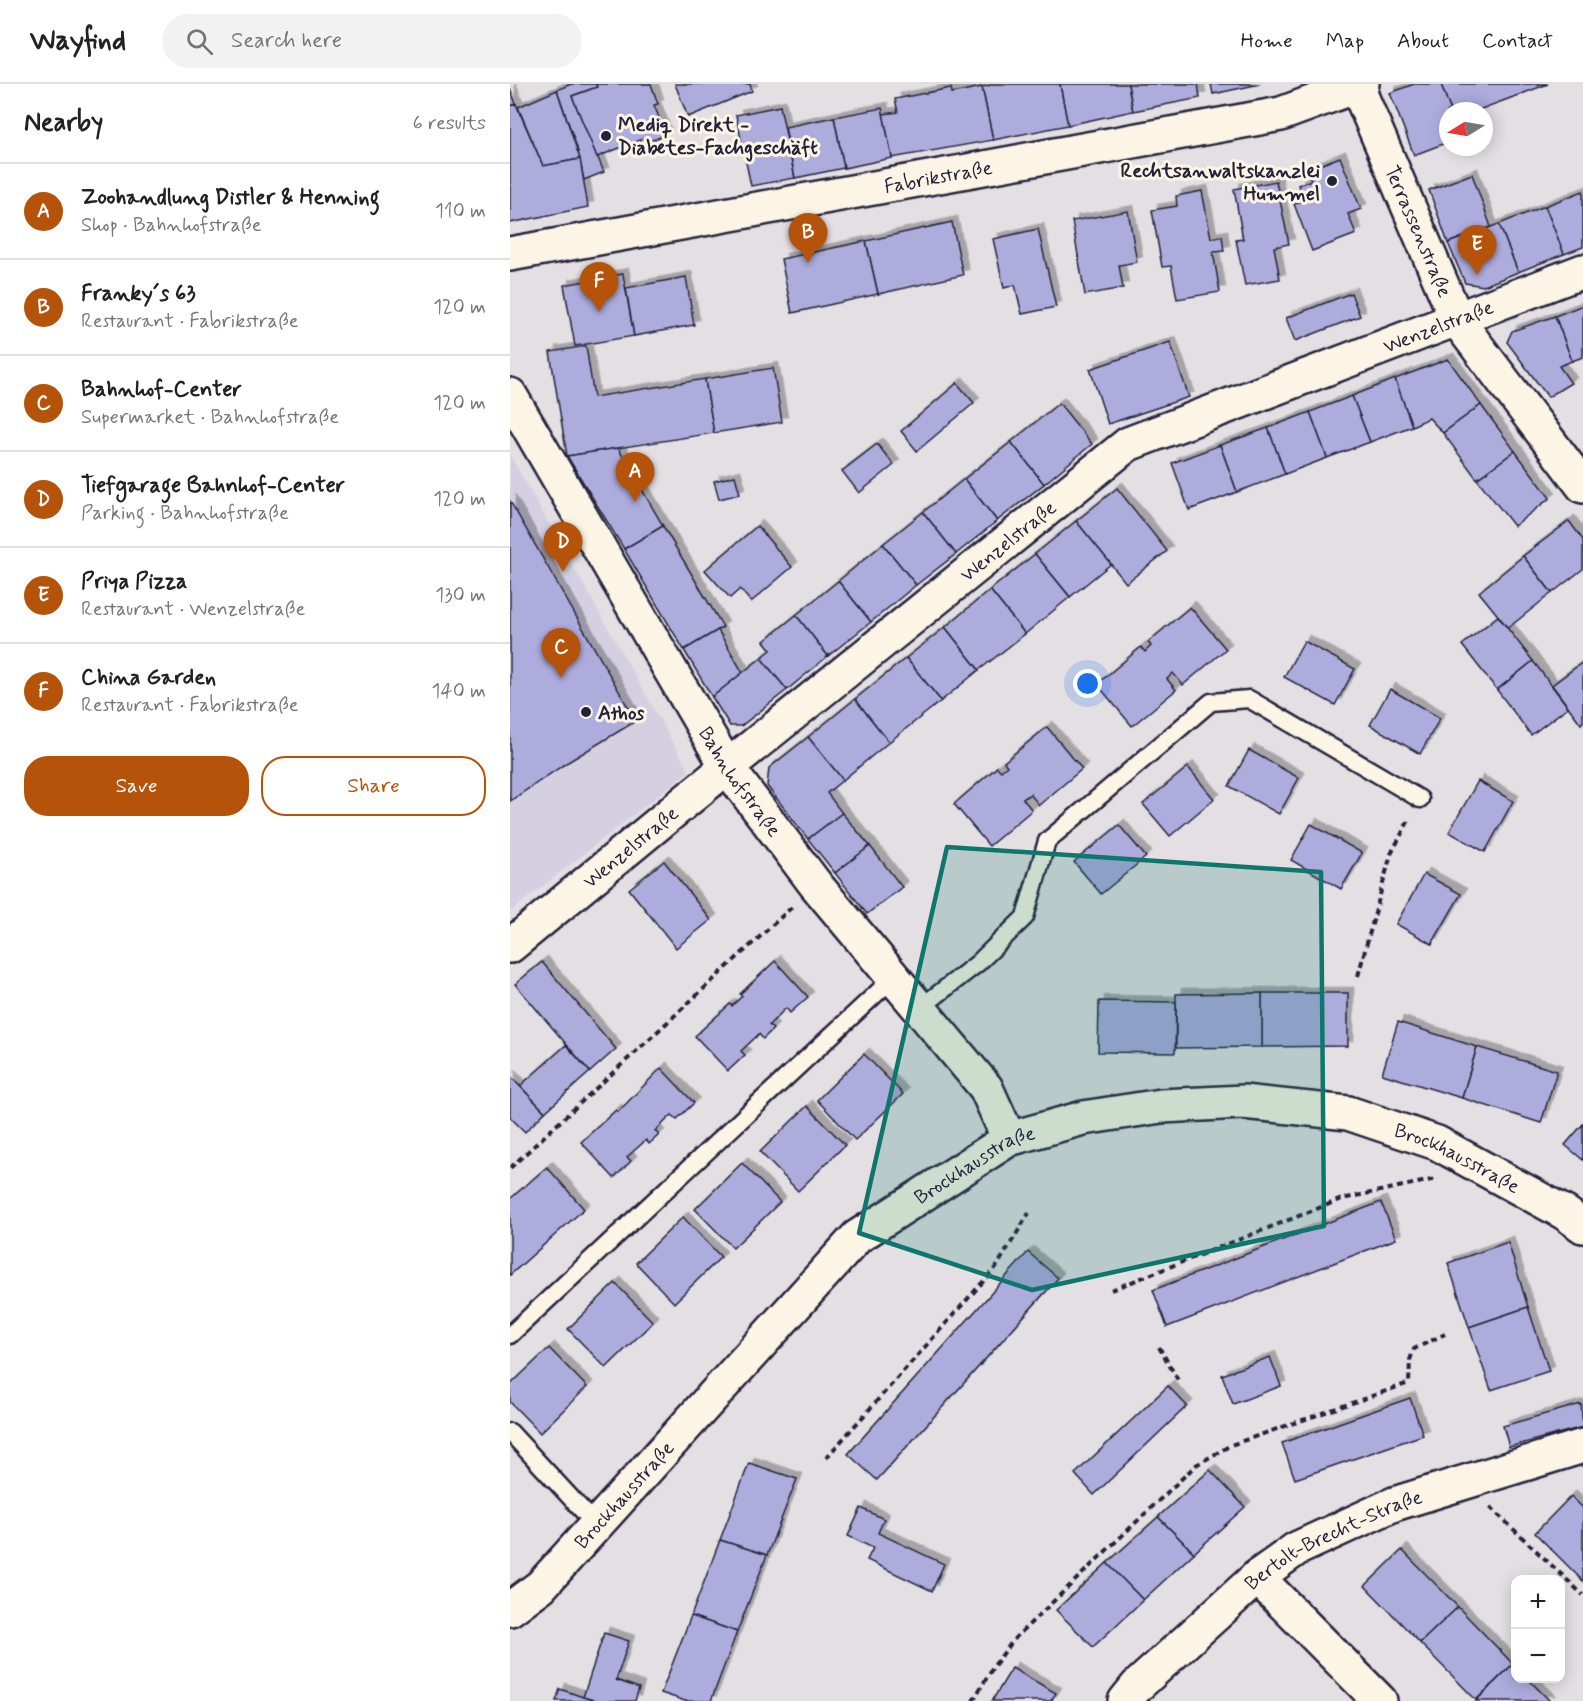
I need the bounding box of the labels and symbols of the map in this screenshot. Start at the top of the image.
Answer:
north arrow [1439,102,1493,156]
place label: Mediq Direkt - Diabetes-Fachgeschäft [618,112,818,162]
marker: Mediq Direkt - Diabetes-Fachgeschäft [599,129,613,143]
street label: Fabrikstraße [882,155,995,201]
place label: Rechtsanwaltskanzlei Hummel [1121,158,1320,208]
street label: Terrassenstraße [1377,162,1458,302]
marker: Rechtsanwaltskanzlei Hummel [1325,174,1339,188]
pin: B [788,214,828,263]
pin: E [1458,226,1496,275]
pin: F [580,262,619,312]
street label: Wenzelstraße [1380,294,1498,361]
pin: A [616,452,654,502]
street label: Wenzelstraße [955,495,1063,589]
pin: D [544,522,582,572]
pin: C [542,628,580,678]
your location [1073,669,1102,698]
place label: Athos [598,700,645,727]
marker: Athos [579,705,593,719]
street label: Bahnhofstraße [691,722,787,843]
street label: Wenzelstraße [578,800,685,895]
street label: Brockhausstraße [1390,1118,1524,1201]
street label: Brockhausstraße [909,1120,1038,1212]
street label: Brockhausstraße [569,1436,681,1555]
street label: Bertolt-Brecht-Straße [1239,1484,1426,1597]

